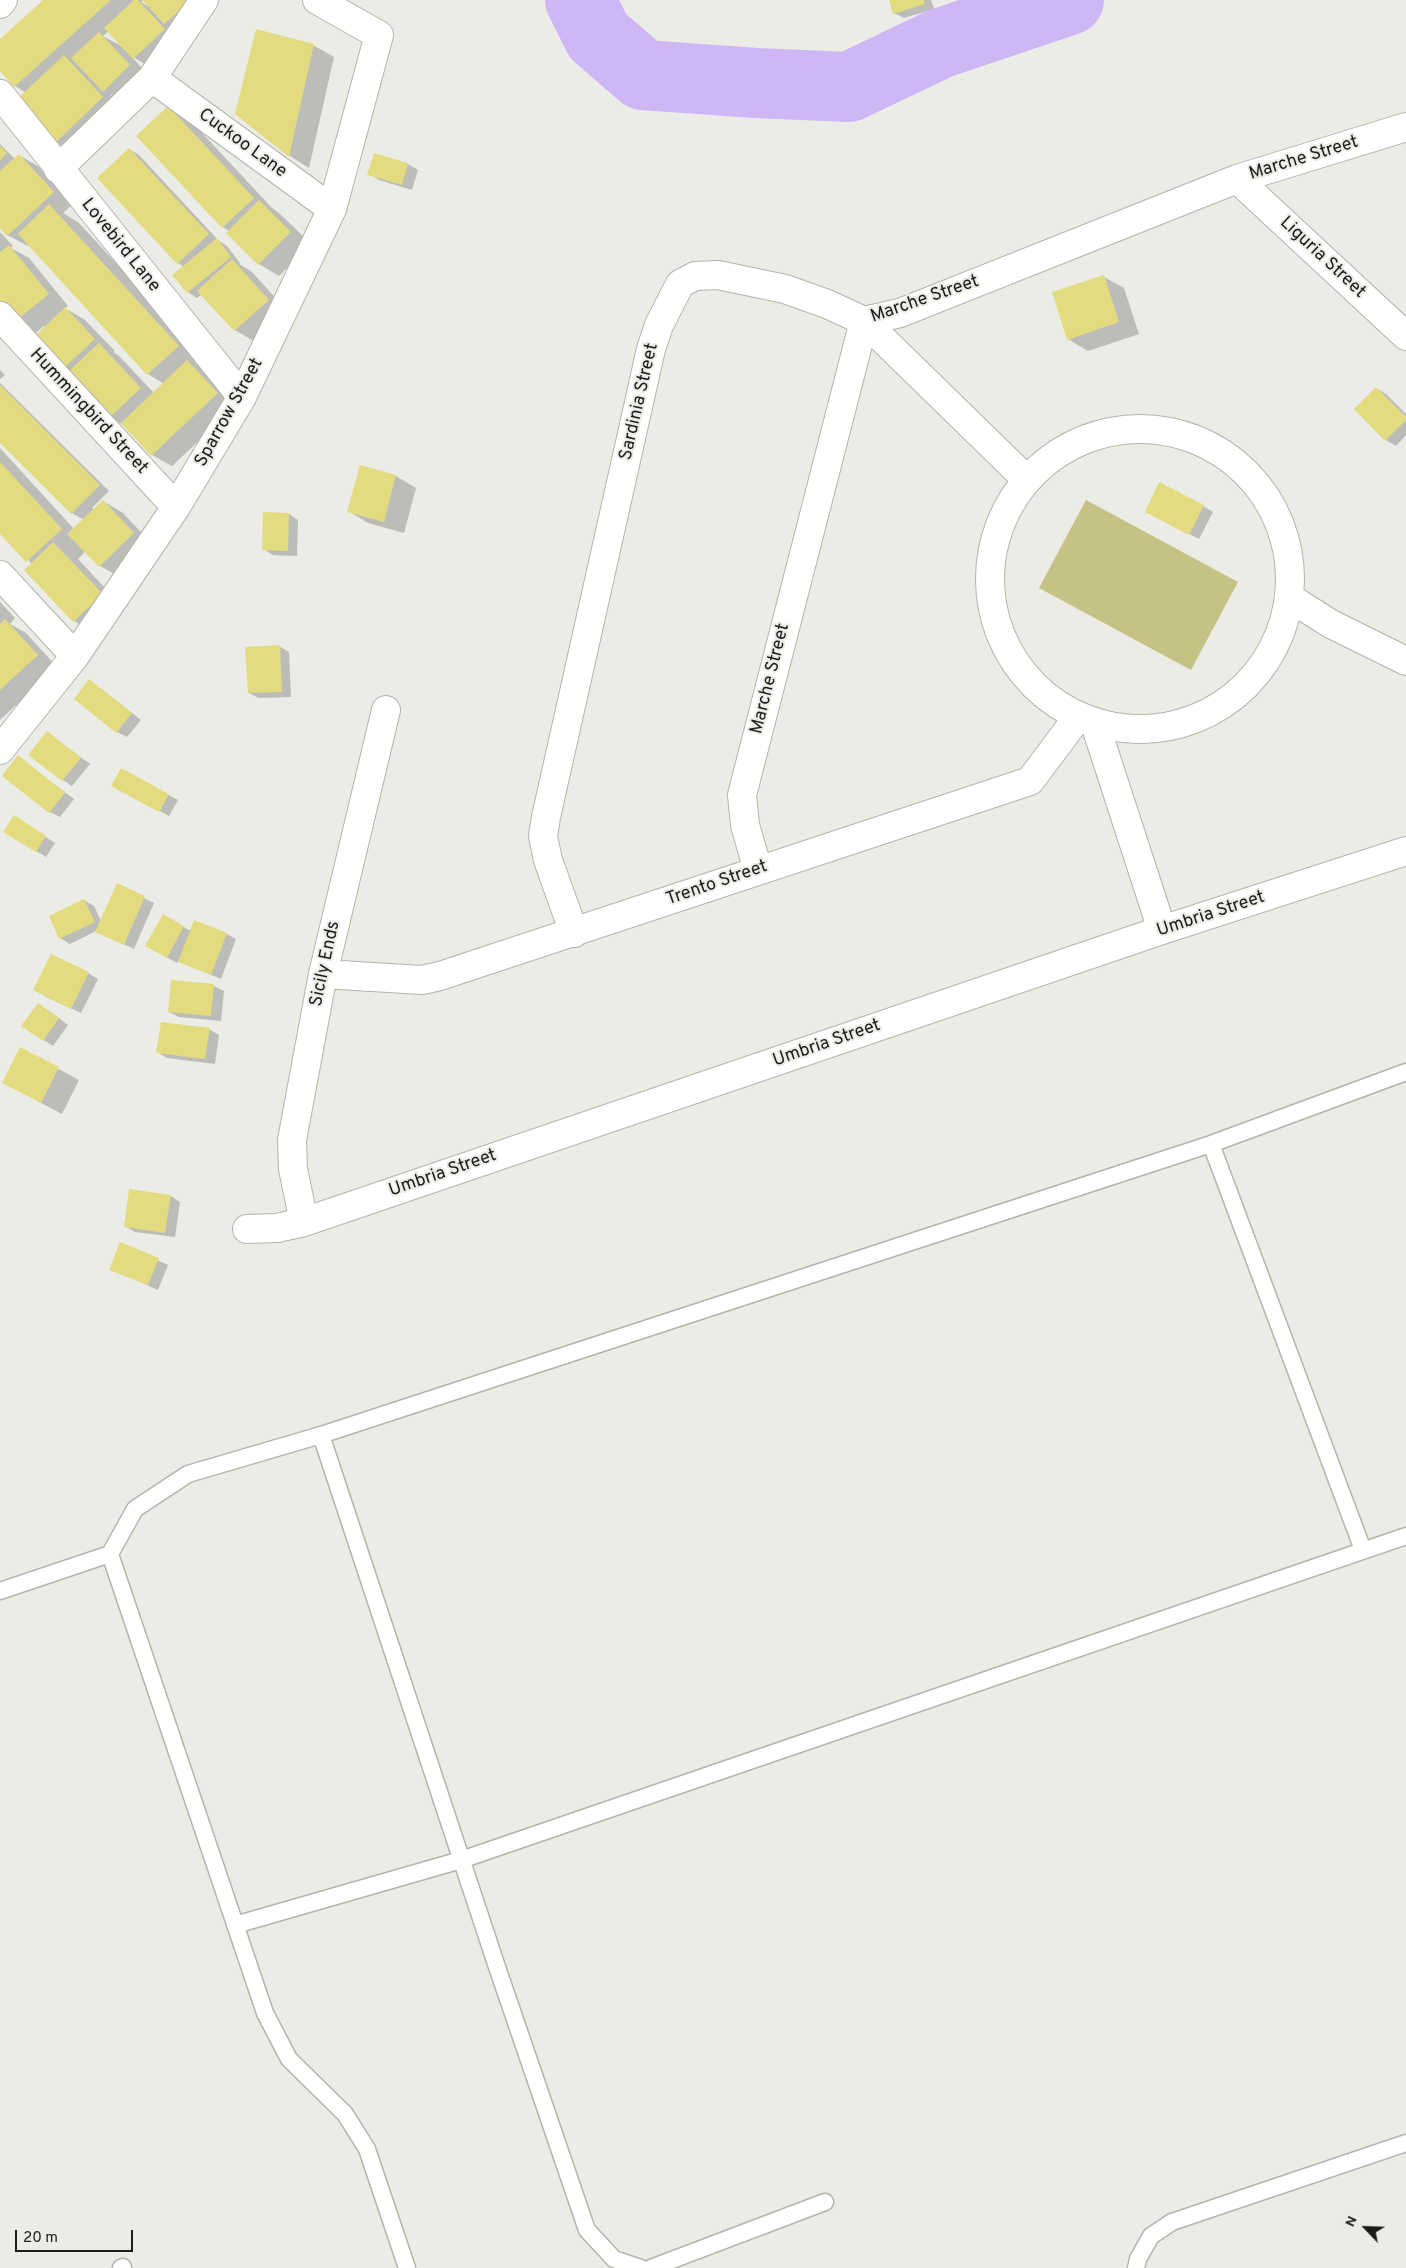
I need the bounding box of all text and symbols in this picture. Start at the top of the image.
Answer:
street label: Cuckoo Lane [194,105,290,183]
street label: Marche Street [1247,132,1361,186]
street label: Lovebird Lane [76,195,164,297]
street label: Liguria Street [1274,213,1370,303]
street label: Marche Street [868,271,982,329]
street label: Sardinia Street [616,341,664,463]
street label: Hummingbird Street [24,345,152,479]
street label: Sparrow Street [191,355,269,471]
street label: Marche Street [747,622,795,736]
street label: Trento Street [664,857,770,911]
street label: Umbria Street [1154,887,1268,943]
street label: Sicily Ends [306,919,346,1009]
street label: Umbria Street [770,1015,884,1073]
street label: Umbria Street [386,1145,500,1203]
north arrow [1341,2203,1391,2253]
text: N [1342,2214,1362,2230]
scale bar [18,2220,135,2252]
text: 20 m [23,2229,58,2248]

